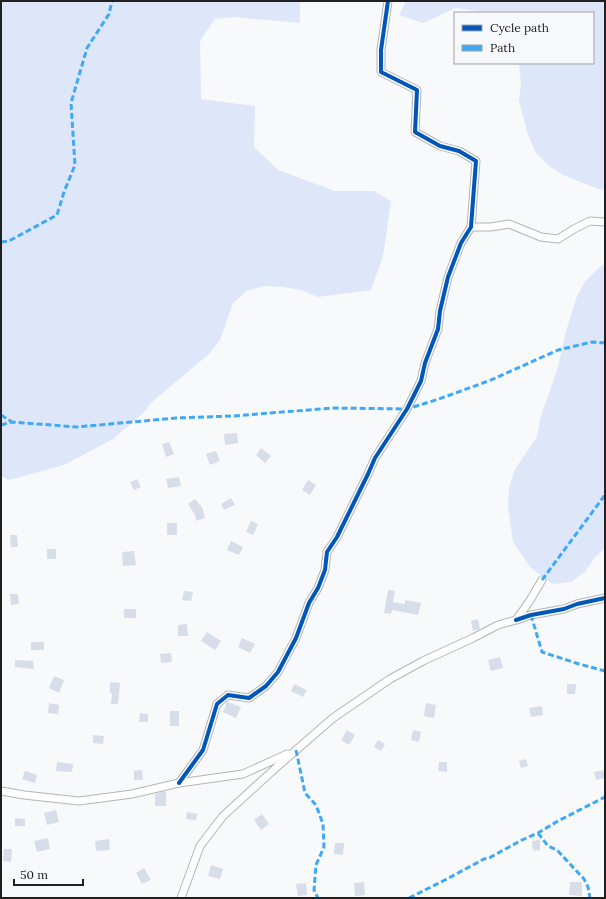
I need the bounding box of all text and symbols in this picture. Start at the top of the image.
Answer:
legend [454,12,594,64]
text: Cycle path [490,20,549,35]
text: Path [490,40,515,55]
scale bar [14,861,83,887]
text: 50 m [20,867,48,882]

